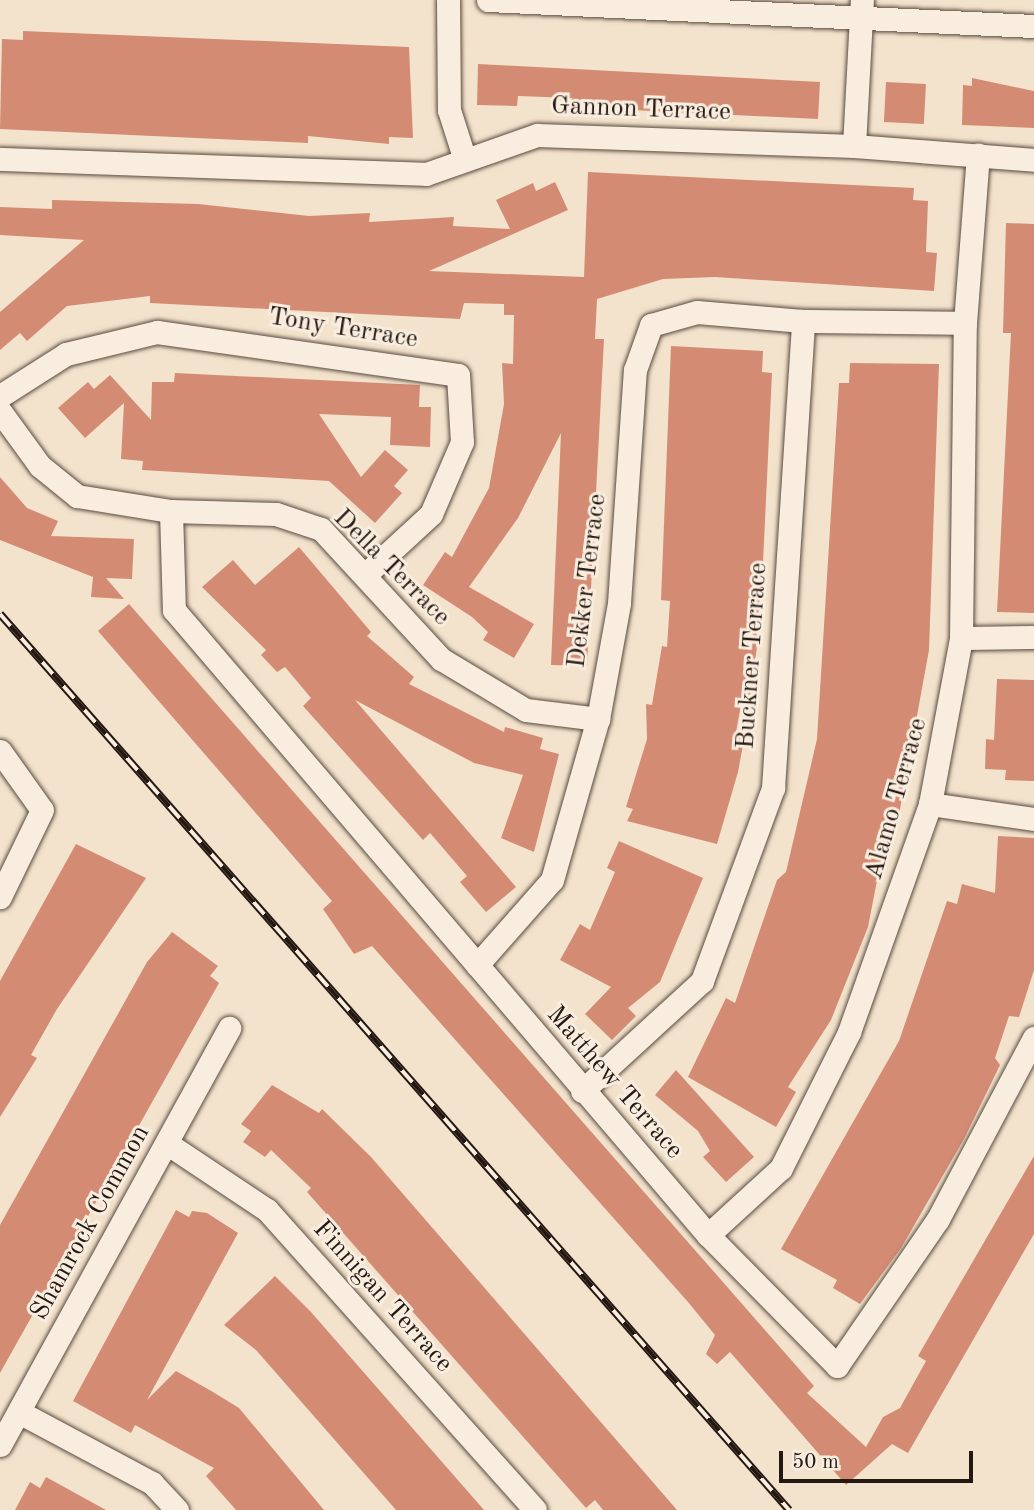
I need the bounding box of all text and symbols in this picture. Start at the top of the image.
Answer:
street label: Gannon Terrace [550,91,732,129]
street label: Tony Terrace [266,302,420,356]
street label: Dekker Terrace [562,492,614,670]
street label: Della Terrace [326,503,456,633]
street label: Buckner Terrace [731,562,775,750]
street label: Alamo Terrace [859,715,935,883]
street label: Matthew Terrace [539,1000,689,1166]
street label: Shamrock Common [25,1120,157,1326]
street label: Finnigan Terrace [305,1214,459,1380]
scale bar [782,1436,976,1480]
text: 50 m [792,1452,839,1473]

